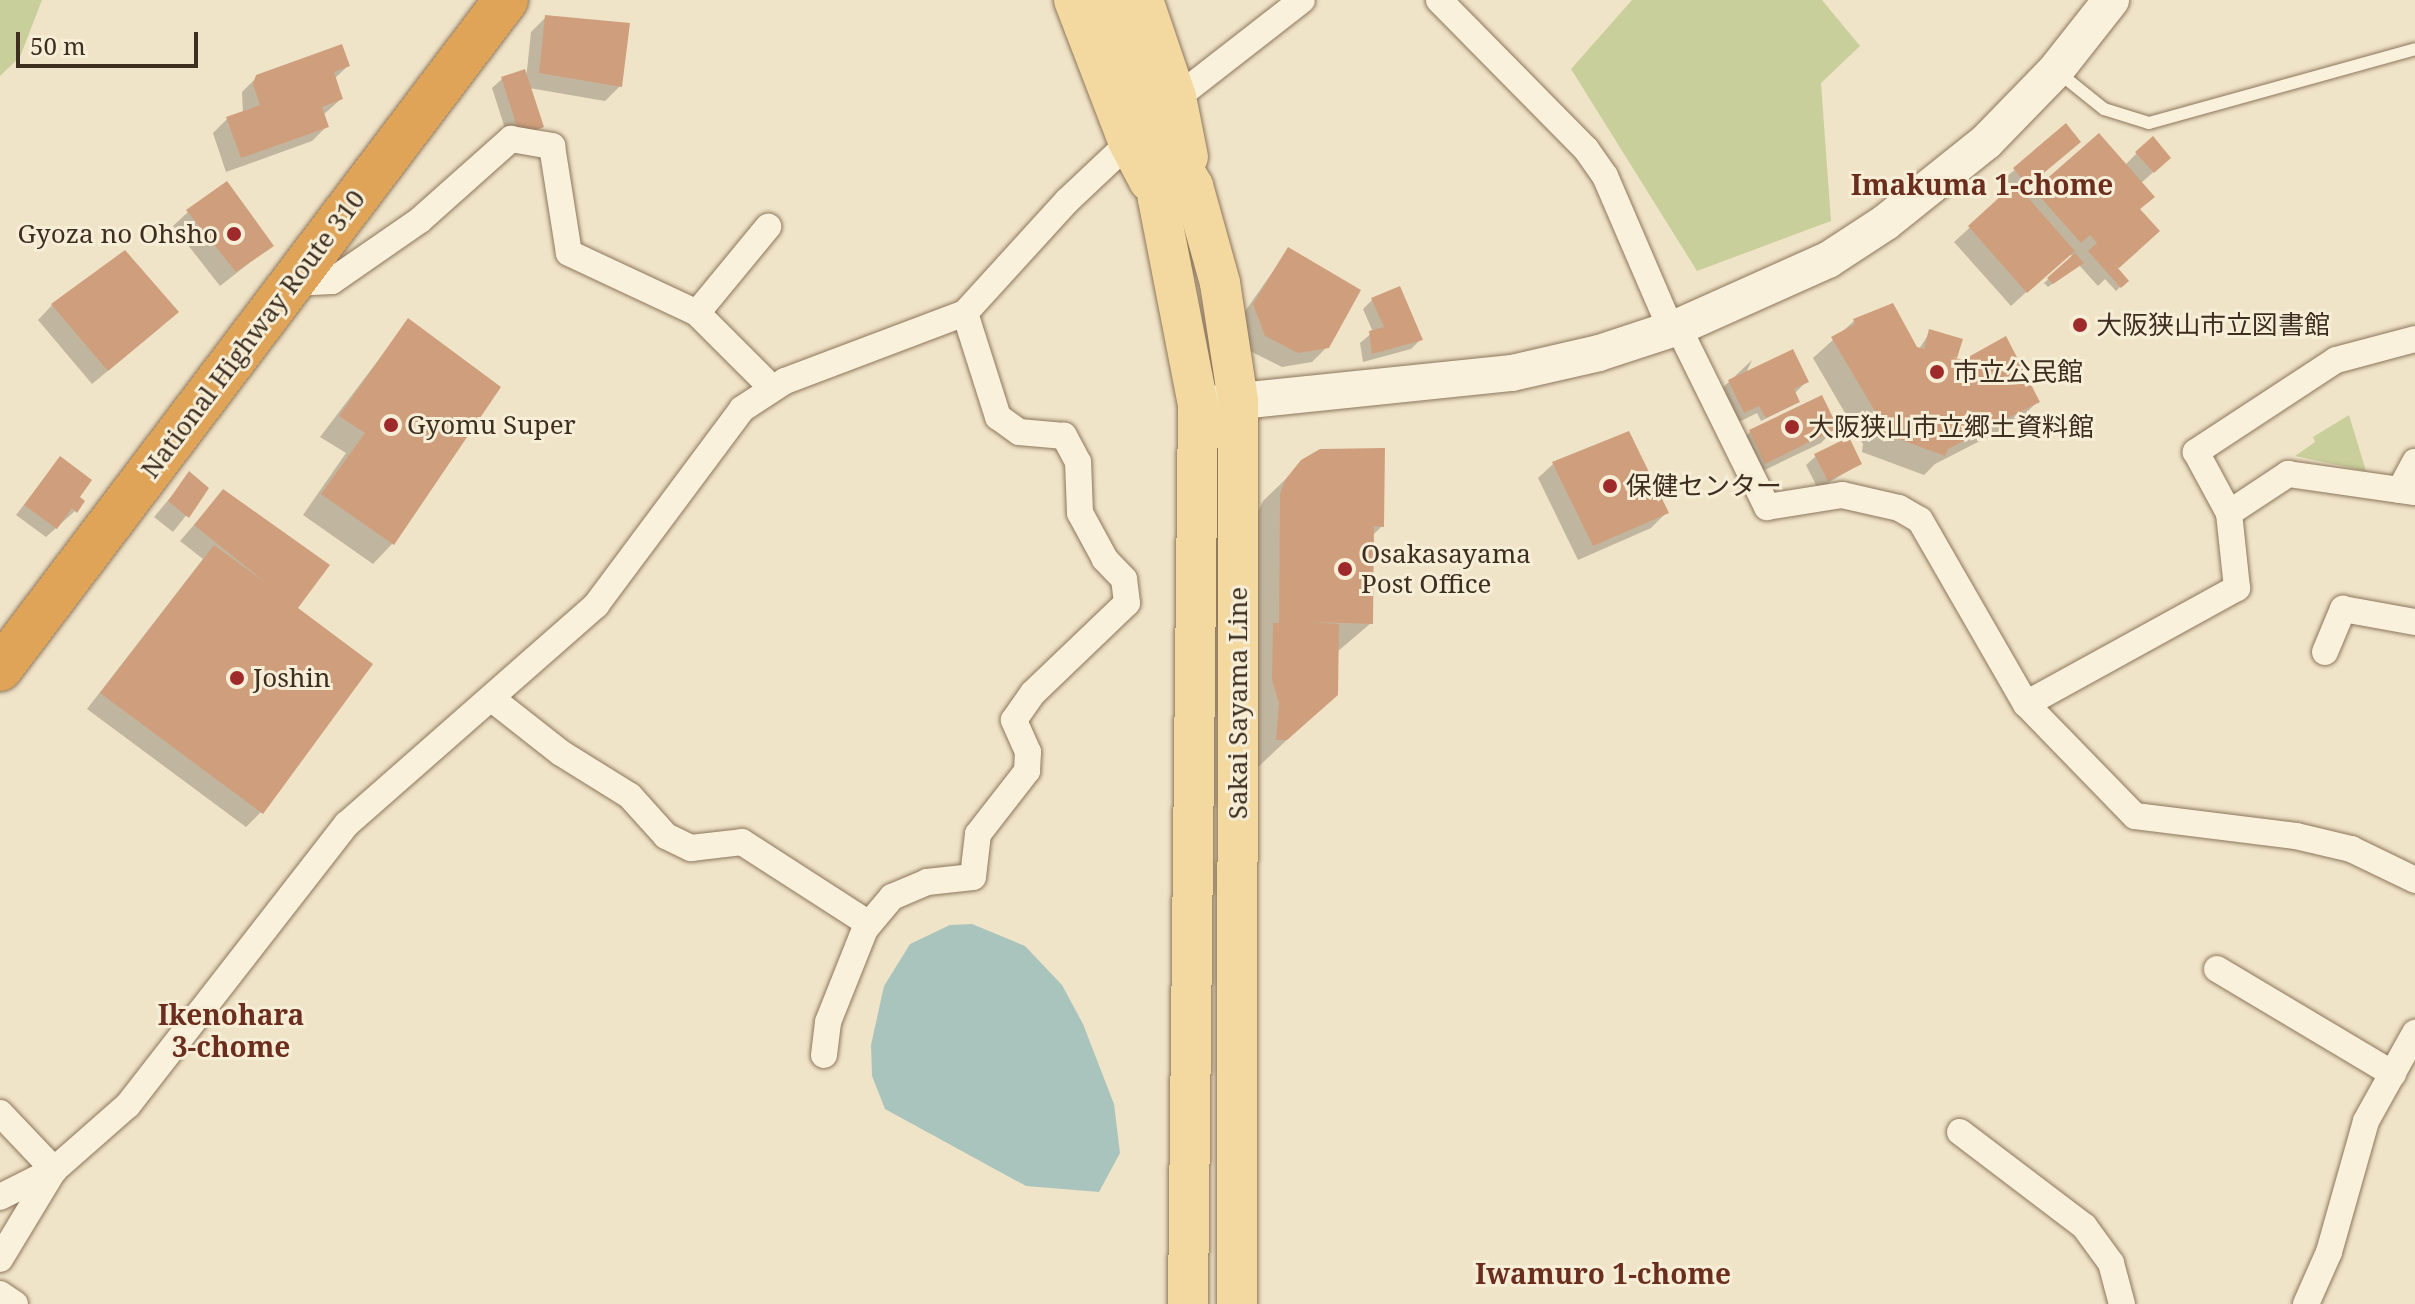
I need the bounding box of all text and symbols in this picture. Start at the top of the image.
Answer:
scale bar [20,16,202,66]
text: 50 m [30,29,86,62]
district label: Imakuma 1-chome [1851,167,2113,201]
street label: National Highway Route 310 [134,184,372,484]
place label: Gyoza no Ohsho [17,218,218,250]
marker: Gyoza no Ohsho [225,225,243,243]
place label: 大阪狭山市立図書館 [2096,309,2330,341]
marker: 大阪狭山市立図書館 [2071,316,2089,334]
place label: 市立公民館 [1953,356,2083,388]
marker: 市立公民館 [1928,363,1946,381]
place label: Gyomu Super [407,409,576,441]
place label: 大阪狭山市立郷土資料館 [1808,411,2094,443]
marker: Gyomu Super [382,416,400,434]
marker: 大阪狭山市立郷土資料館 [1783,418,1801,436]
place label: 保健センター [1626,470,1782,502]
marker: 保健センター [1601,477,1619,495]
place label: Osakasayama Post Office [1361,538,1531,600]
marker: Osakasayama Post Office [1336,560,1354,578]
street label: Sakai Sayama Line [1222,587,1254,819]
place label: Joshin [253,662,331,694]
marker: Joshin [228,669,246,687]
district label: Ikenohara 3-chome [158,997,304,1063]
district label: Iwamuro 1-chome [1475,1256,1731,1290]

